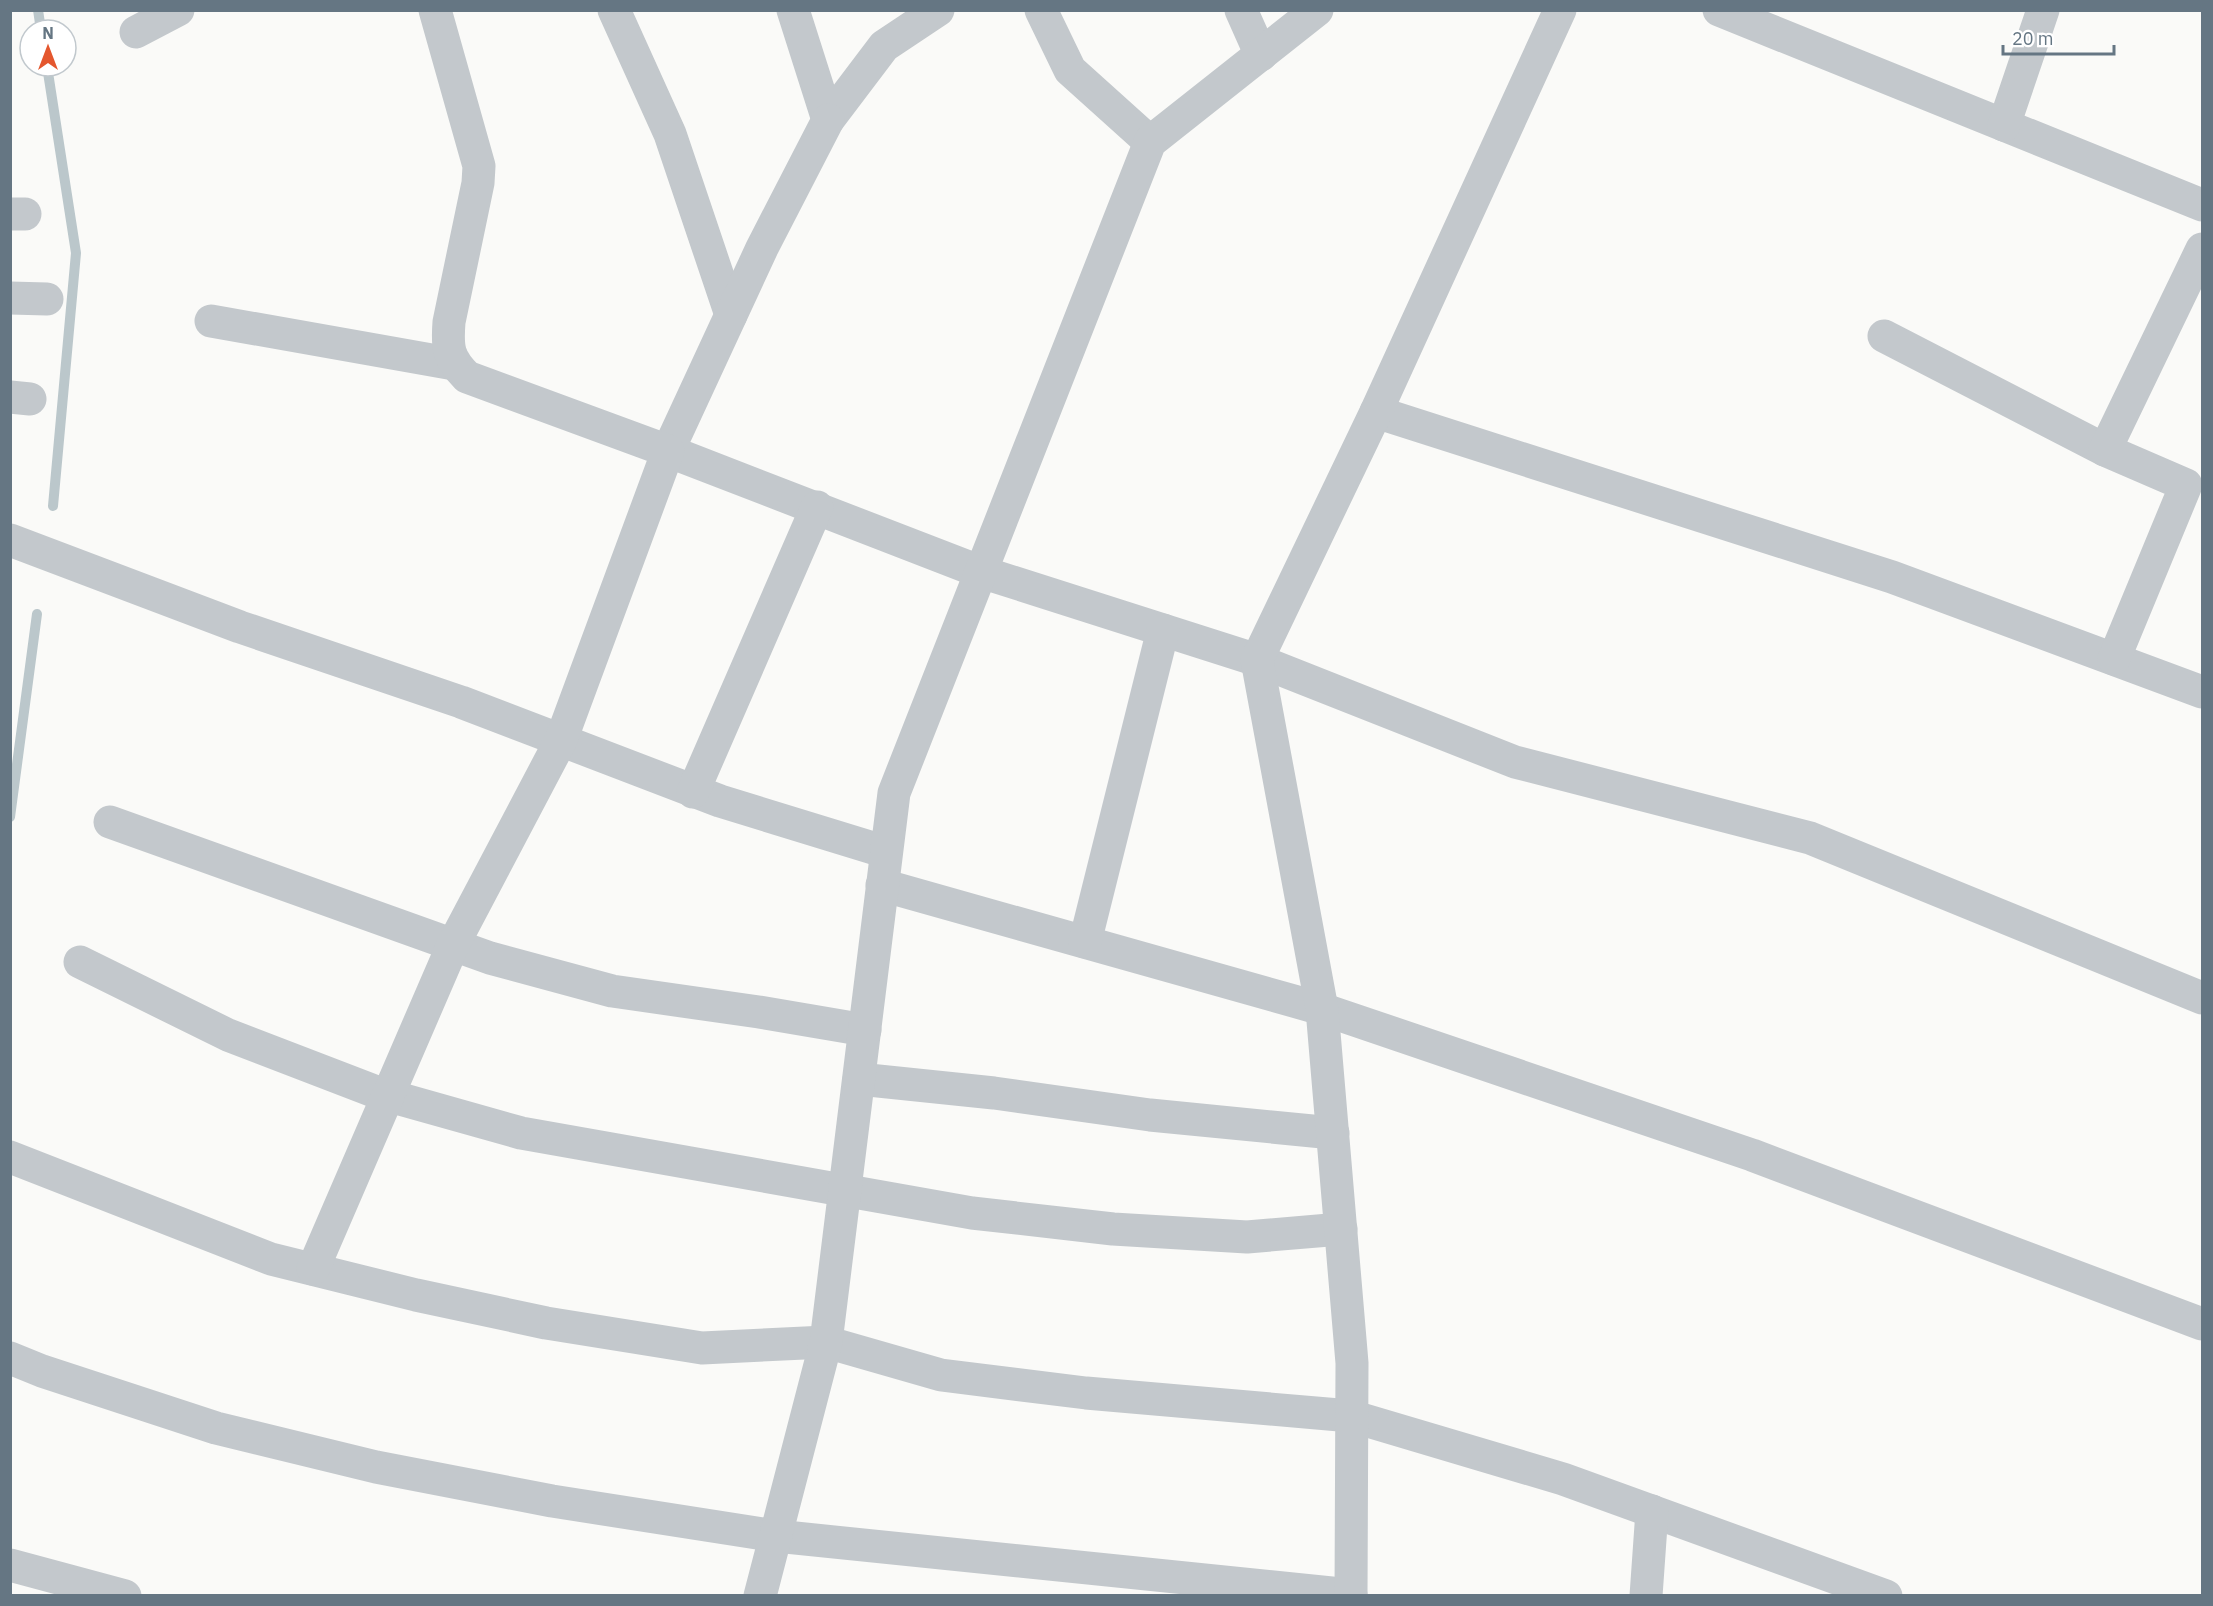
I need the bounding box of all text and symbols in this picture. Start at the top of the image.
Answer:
north arrow [18,18,78,78]
scale bar [2003,18,2114,56]
text: N [42,23,54,43]
text: 20 m [2012,27,2054,50]

